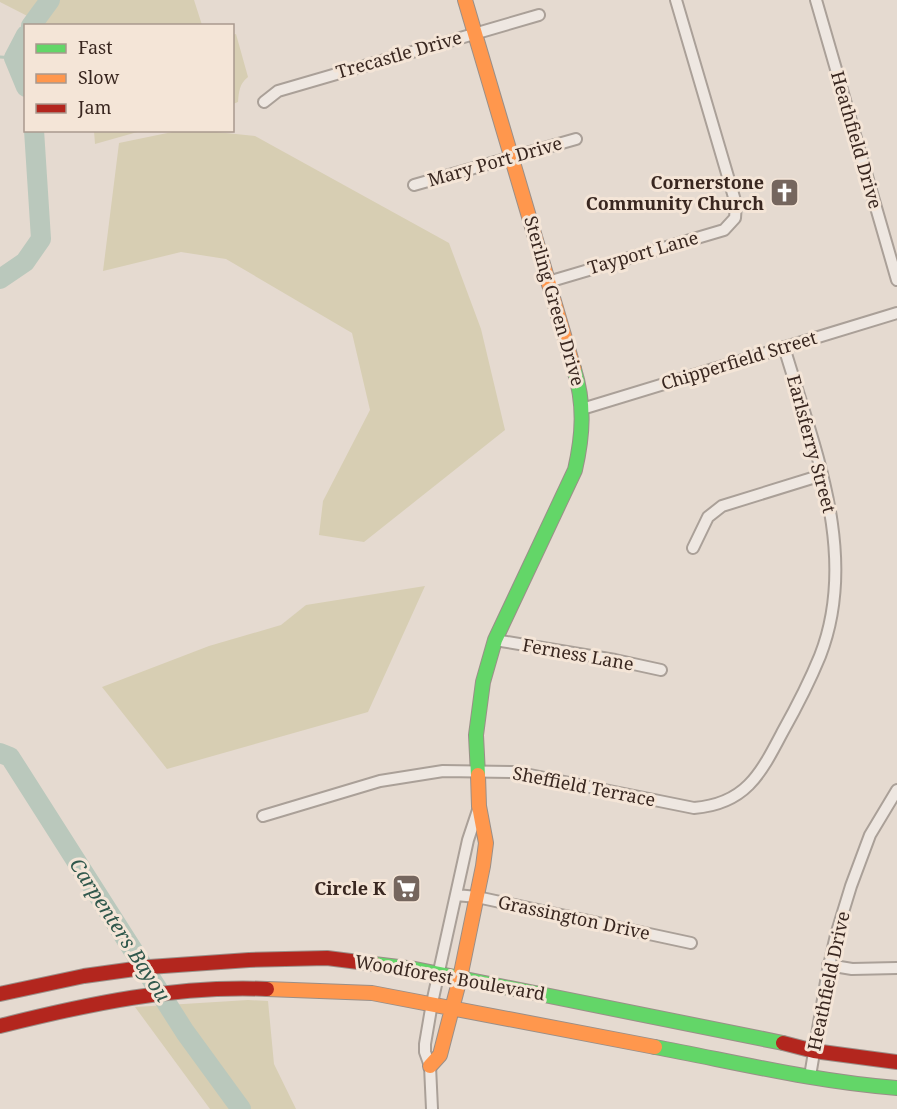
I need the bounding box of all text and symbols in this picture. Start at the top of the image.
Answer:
legend [24,24,234,132]
street label: Trecastle Drive [333,25,464,83]
text: Fast [78,35,113,59]
text: Slow [78,65,120,89]
street label: Heathfield Drive [826,68,888,211]
text: Jam [77,95,112,119]
street label: Mary Port Drive [425,130,565,192]
place label: Cornerstone Community Church [586,170,764,215]
church icon: Cornerstone Community Church [769,177,801,209]
street label: Sterling Green Drive [519,213,591,389]
street label: Tayport Lane [585,225,701,279]
street label: Chipperfield Street [658,325,819,395]
street label: Earlsferry Street [782,372,842,515]
street label: Ferness Lane [521,632,636,676]
street label: Sheffield Terrace [511,760,658,812]
water label: Carpenters Bayou [64,853,177,1007]
supermarket icon: Circle K [391,873,423,905]
place label: Circle K [314,876,387,900]
street label: Grassington Drive [496,889,652,945]
street label: Heathfield Drive [802,909,855,1053]
street label: Woodforest Boulevard [353,948,547,1006]

